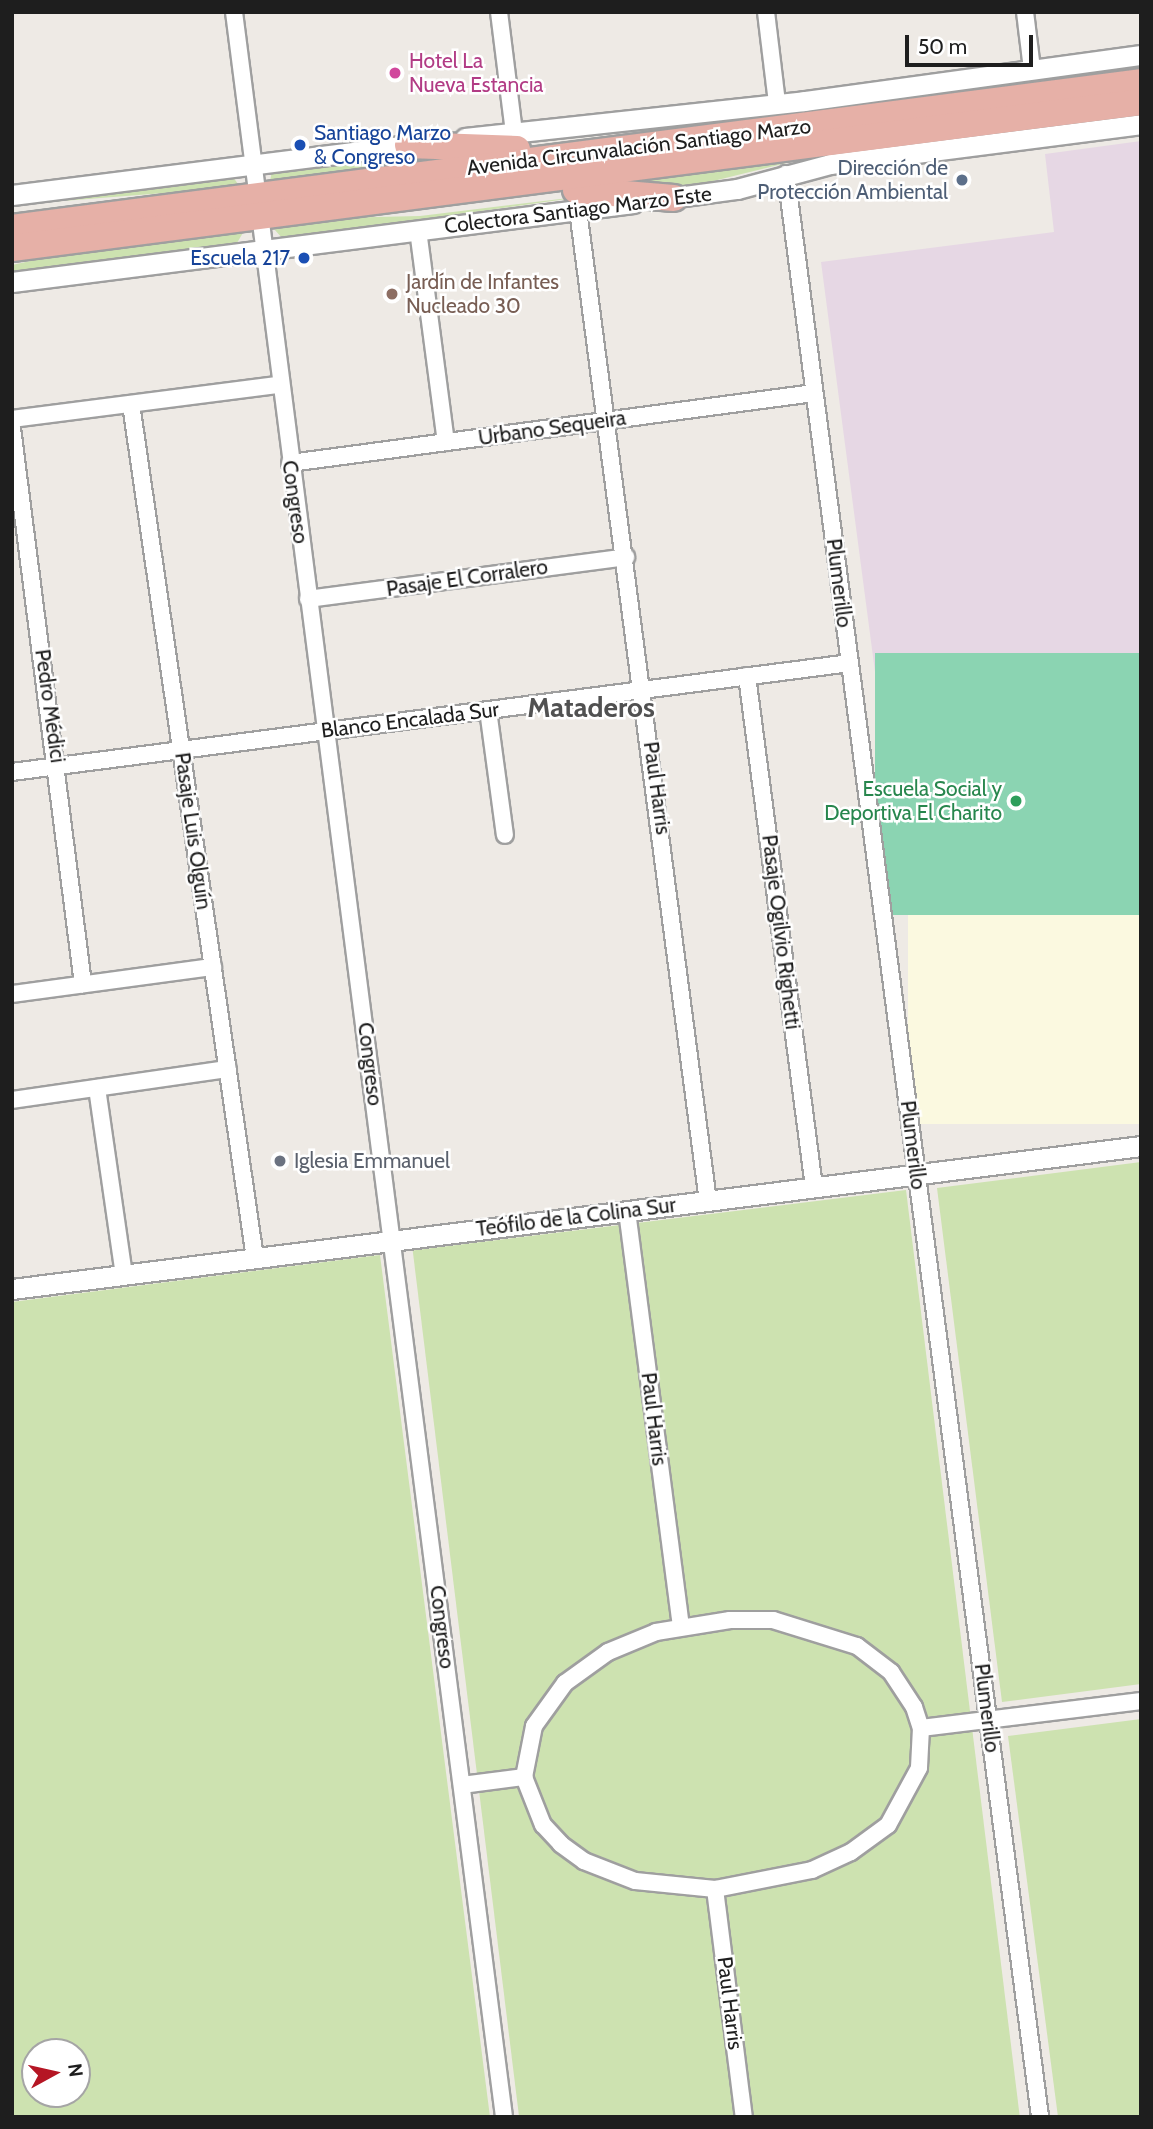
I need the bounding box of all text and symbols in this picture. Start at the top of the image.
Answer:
scale bar [908,21,1036,65]
text: 50 m [918,34,967,59]
place label: Hotel La Nueva Estancia [409,48,543,98]
marker: Hotel La Nueva Estancia [387,65,403,81]
street label: Avenida Circunvalación Santiago Marzo [465,113,813,181]
place label: Santiago Marzo & Congreso [314,120,451,170]
marker: Santiago Marzo & Congreso [292,137,308,153]
place label: Dirección de Protección Ambiental [757,155,948,205]
marker: Dirección de Protección Ambiental [954,172,970,188]
street label: Colectora Santiago Marzo Este [443,181,713,239]
place label: Escuela 217 [190,245,290,271]
marker: Escuela 217 [296,250,312,266]
place label: Jardín de Infantes Nucleado 30 [406,269,559,319]
marker: Jardín de Infantes Nucleado 30 [384,286,400,302]
street label: Urbano Sequeira [477,405,627,451]
street label: Congreso [277,459,313,545]
street label: Plumerillo [821,537,857,629]
street label: Pasaje El Corralero [385,554,549,602]
street label: Pedro Médici [30,648,70,764]
district label: Mataderos [527,690,655,724]
street label: Blanco Encalada Sur [320,697,500,743]
street label: Paul Harris [638,740,676,836]
street label: Pasaje Luis Olguín [169,751,217,911]
place label: Escuela Social y Deportiva El Charito [824,776,1002,826]
marker: Escuela Social y Deportiva El Charito [1008,793,1024,809]
street label: Pasaje Ogilvio Righetti [757,833,805,1031]
street label: Congreso [352,1021,388,1107]
street label: Plumerillo [895,1099,931,1191]
place label: Iglesia Emmanuel [294,1148,450,1174]
marker: Iglesia Emmanuel [272,1153,288,1169]
street label: Teófilo de la Colina Sur [475,1192,677,1242]
street label: Paul Harris [636,1371,672,1467]
street label: Congreso [424,1584,460,1670]
street label: Plumerillo [969,1662,1005,1754]
street label: Paul Harris [712,1955,748,2051]
north arrow [21,2038,91,2108]
text: N [63,2062,88,2079]

